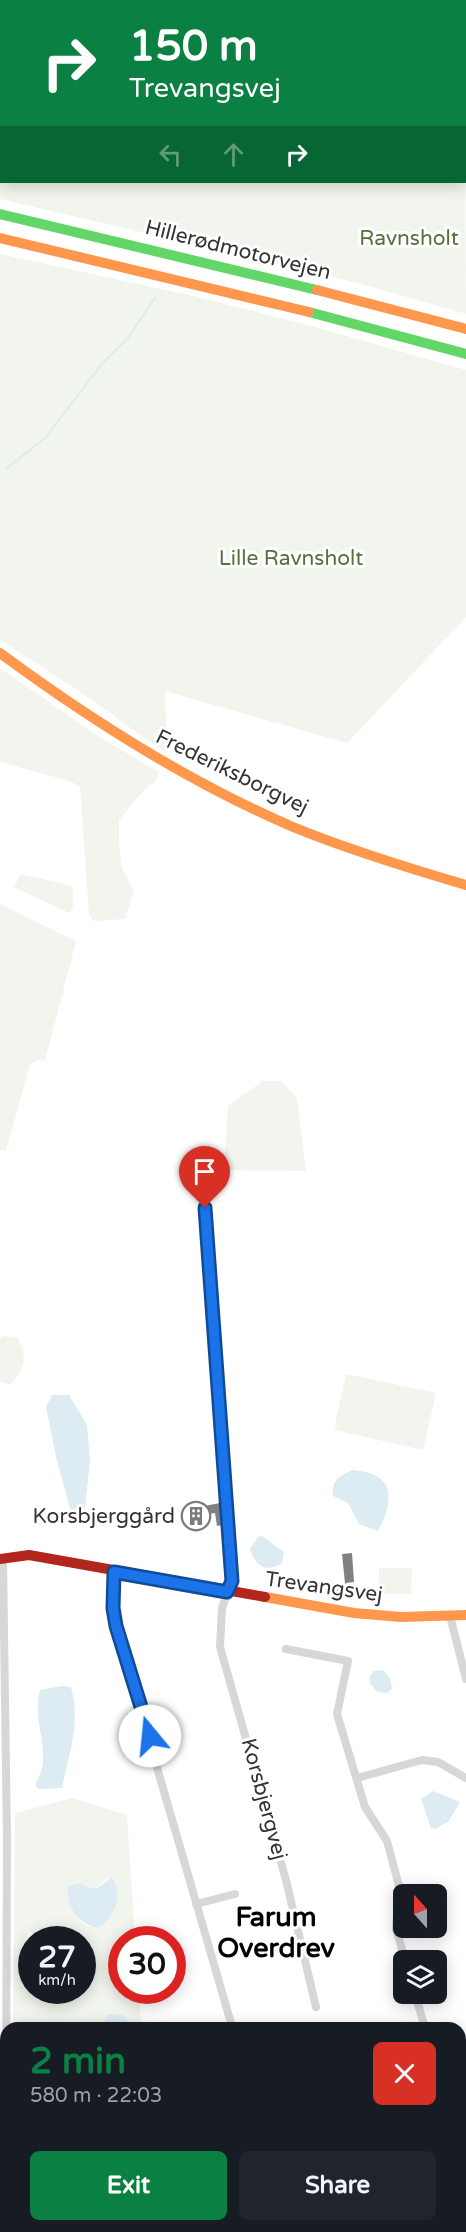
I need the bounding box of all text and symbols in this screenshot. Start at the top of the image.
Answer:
text: 150 m [129,21,258,72]
icon: right [30,24,108,102]
text: Trevangsvej [129,72,281,105]
icon: left [154,138,187,171]
icon: ahead [217,138,250,171]
icon: right [280,138,313,171]
street label: Hillerødmotorvejen [143,215,333,285]
park label: Ravnsholt [359,226,459,251]
park label: Lille Ravnsholt [219,546,363,571]
street label: Frederiksborgvej [152,724,312,820]
pin [179,1146,230,1208]
icon: arrive [188,1155,221,1188]
building icon: Korsbjerggård [180,1500,212,1532]
place label: Korsbjerggård [33,1504,175,1529]
street label: Trevangsvej [264,1566,384,1608]
position arrow [118,1704,182,1768]
street label: Korsbjergvej [236,1736,292,1862]
north arrow [393,1884,447,1938]
map controls [393,1884,447,2004]
district label: Farum Overdrev [217,1901,336,1965]
speed limit sign: 30 [108,1926,186,2004]
text: 27 [38,1939,76,1976]
button: layers [393,1950,447,2004]
text: km/h [38,1971,76,1989]
text: 2 min [30,2040,126,2083]
button: close [373,2042,436,2105]
text: 580 m · 22:03 [30,2084,162,2108]
button: Exit [30,2151,227,2220]
button: Share [239,2151,436,2220]

